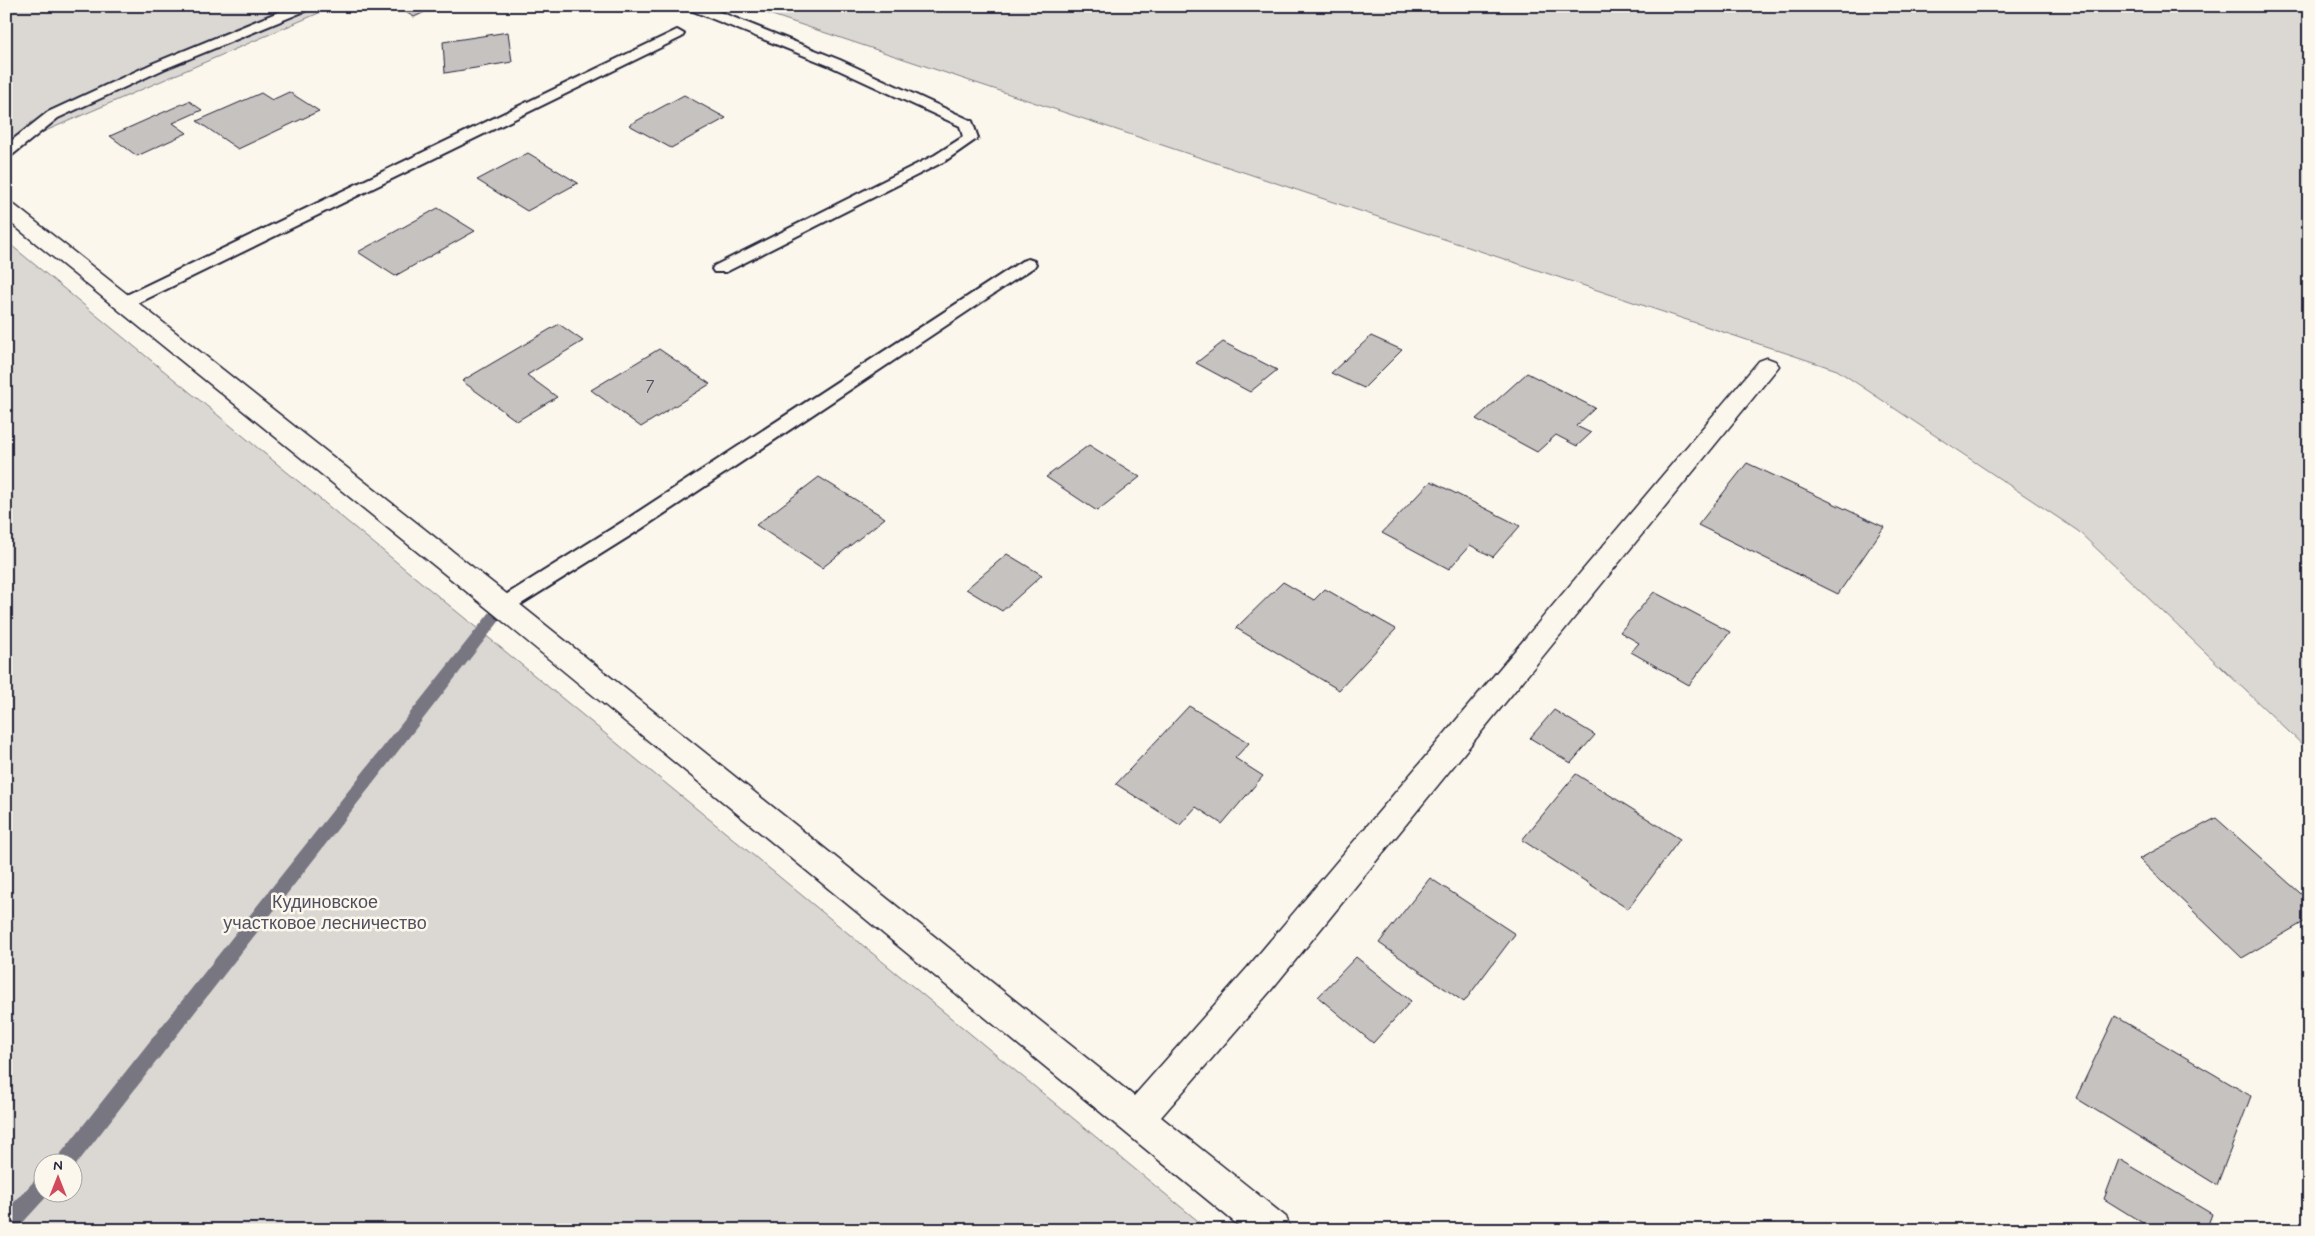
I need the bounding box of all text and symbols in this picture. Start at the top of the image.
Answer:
house number: 7 [645,377,655,397]
park label: Кудиновское участковое лесничество [223,891,427,936]
north arrow [32,1154,82,1204]
text: N [53,1157,63,1175]

